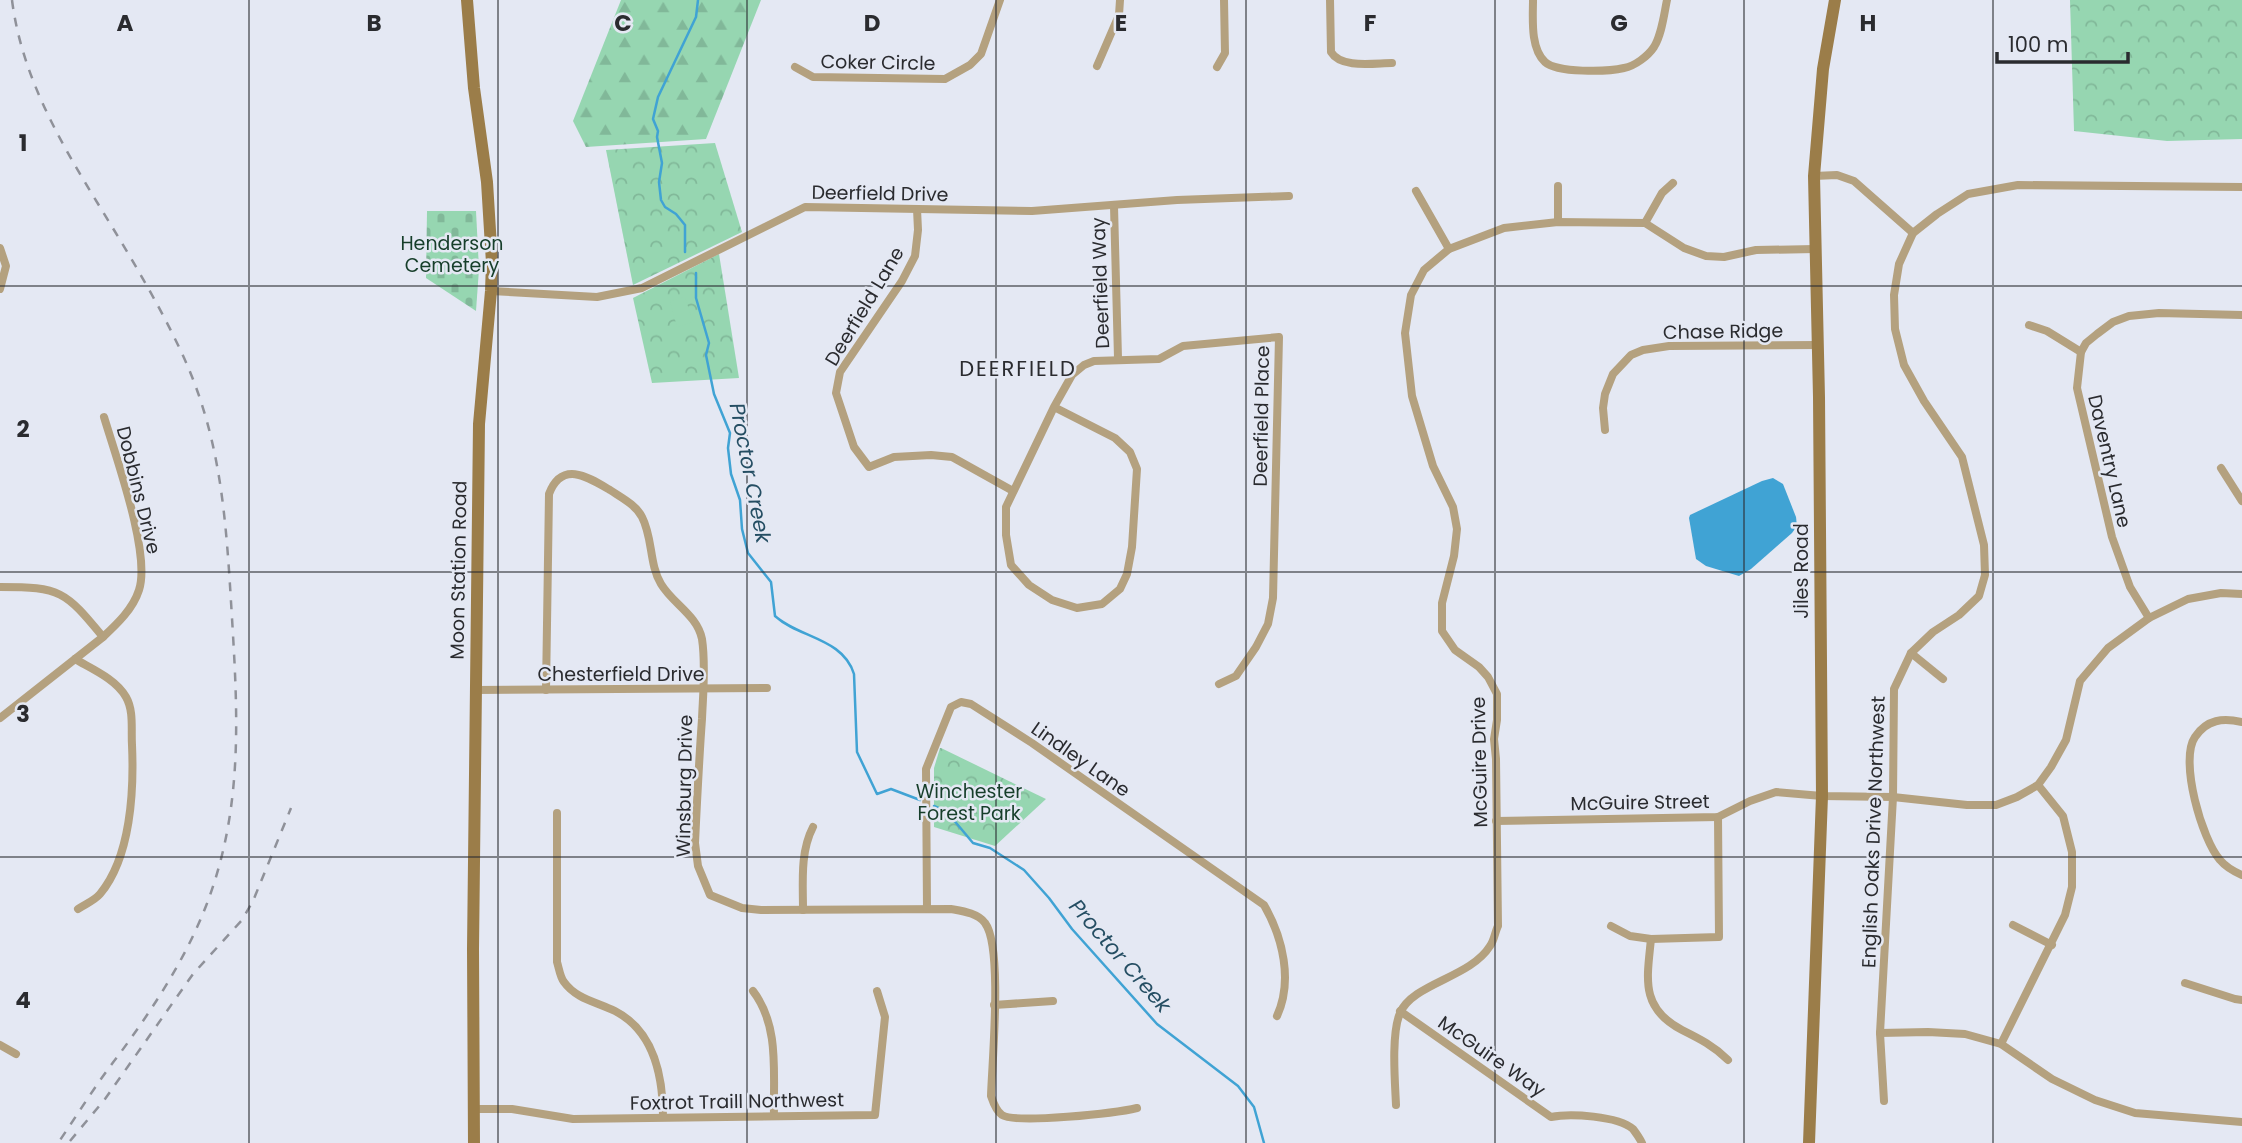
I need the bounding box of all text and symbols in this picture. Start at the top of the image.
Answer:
text: A [117,7,134,39]
text: B [366,7,382,39]
text: C [614,7,632,39]
text: D [864,7,880,39]
text: E [1115,7,1127,39]
text: F [1364,7,1376,39]
text: G [1610,7,1628,39]
text: H [1860,7,1876,39]
scale bar [1997,21,2128,65]
text: 100 m [2008,30,2068,59]
street label: Coker Circle [820,48,936,77]
text: 1 [19,127,27,159]
street label: Deerfield Drive [811,179,949,208]
street label: Deerfield Way [1085,217,1116,349]
park label: Henderson Cemetery [400,230,504,279]
street label: Deerfield Lane [818,242,911,371]
street label: Chase Ridge [1663,317,1783,346]
street label: Deerfield Place [1247,345,1276,487]
district label: DEERFIELD [959,354,1077,383]
street label: Daventry Lane [2081,392,2138,530]
water label: Proctor Creek [723,400,779,547]
text: 2 [16,413,30,445]
street label: Dobbins Drive [110,423,167,557]
street label: Moon Station Road [443,480,474,660]
street label: Jiles Road [1788,523,1815,619]
street label: Chesterfield Drive [537,661,705,688]
street label: English Oaks Drive Northwest [1855,695,1892,969]
street label: McGuire Drive [1465,696,1494,828]
text: 3 [16,698,30,730]
street label: Winsburg Drive [670,714,699,858]
street label: Lindley Lane [1026,715,1136,803]
park label: Winchester Forest Park [916,778,1022,827]
street label: McGuire Street [1570,788,1710,817]
water label: Proctor Creek [1063,892,1179,1020]
text: 4 [15,984,31,1016]
street label: McGuire Way [1433,1009,1551,1104]
street label: Foxtrot Traill Northwest [630,1086,844,1117]

